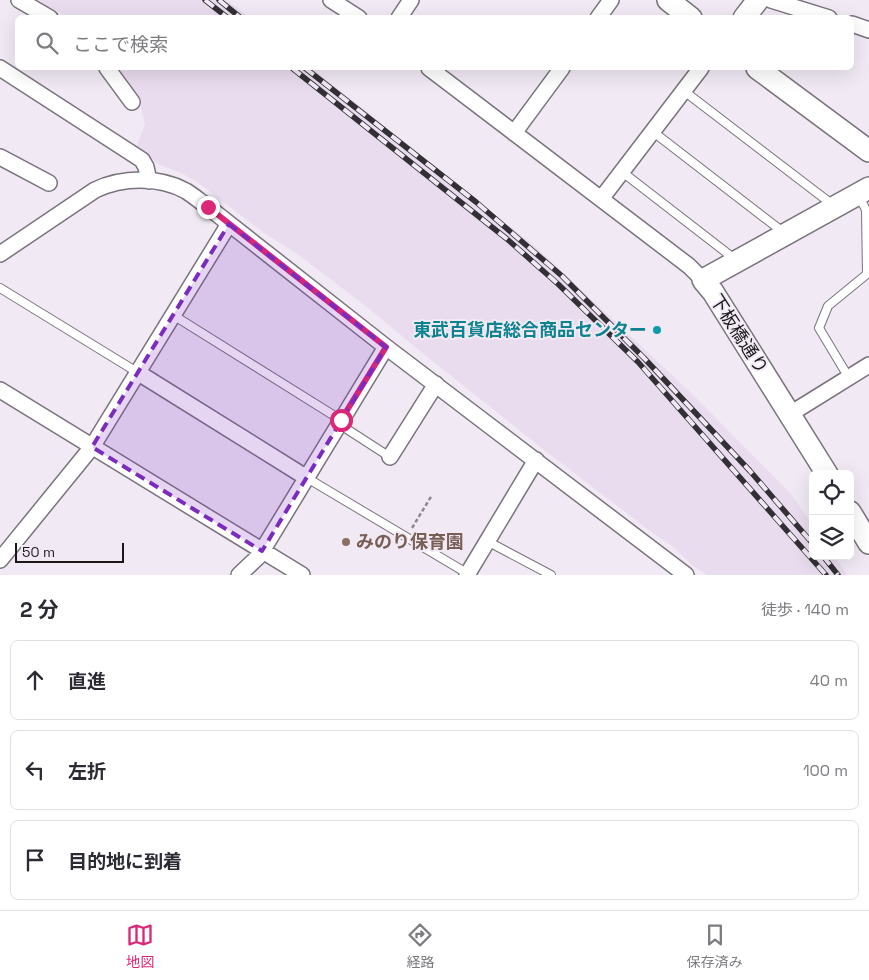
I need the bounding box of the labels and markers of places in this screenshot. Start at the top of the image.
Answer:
place label: 東武百貨店総合商品センター [413,318,647,341]
marker: 東武百貨店総合商品センター [651,324,663,336]
place label: みのり保育園 [356,530,464,553]
marker: みのり保育園 [340,536,352,548]

